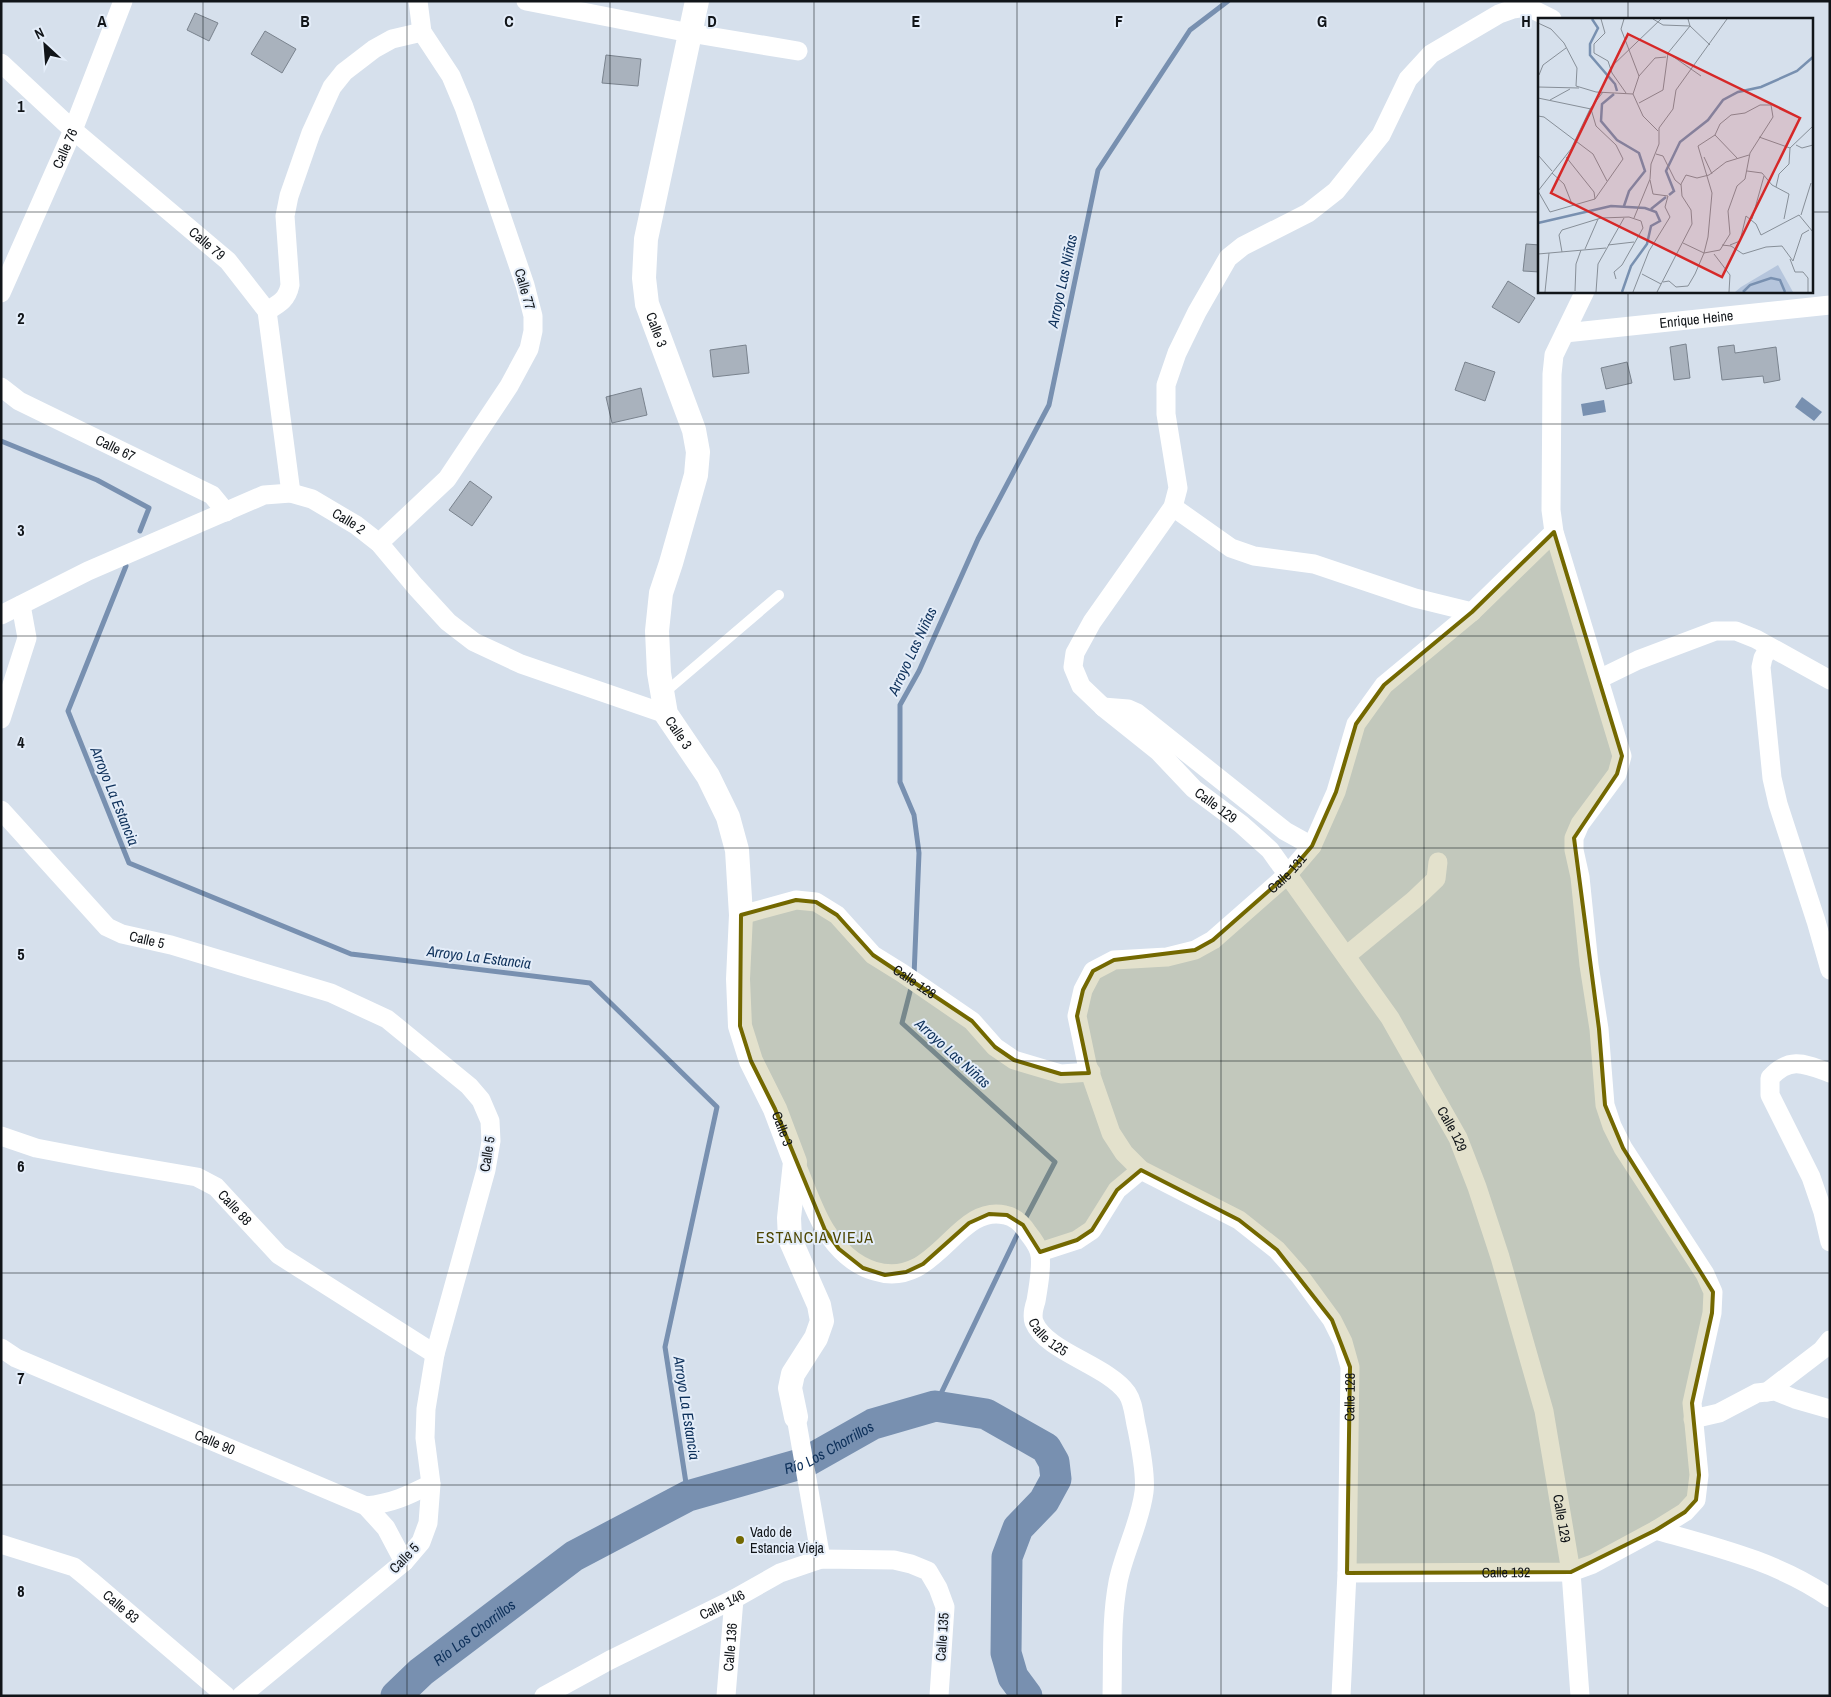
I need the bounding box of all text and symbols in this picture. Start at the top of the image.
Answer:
text: A [97,10,107,32]
text: B [300,10,310,32]
text: C [504,10,514,32]
text: D [707,10,717,32]
text: E [912,10,921,32]
text: F [1115,10,1123,32]
text: G [1317,10,1327,32]
text: H [1521,10,1531,32]
inset map [1538,18,1814,292]
north arrow [20,20,70,70]
text: N [32,23,47,43]
text: 1 [17,95,25,117]
street label: Calle 76 [48,126,82,171]
street label: Calle 79 [185,223,229,264]
water label: Arroyo Las Niñas [1042,232,1082,331]
street label: Calle 77 [511,266,539,312]
street label: Enrique Heine [1658,306,1734,332]
text: 2 [17,307,25,329]
street label: Calle 3 [642,310,671,350]
street label: Calle 67 [92,431,138,465]
street label: Calle 2 [329,504,369,538]
text: 3 [17,519,25,541]
water label: Arroyo Las Niñas [882,603,942,699]
street label: Calle 3 [661,713,696,752]
text: 4 [17,731,25,753]
water label: Arroyo La Estancia [85,743,144,849]
street label: Calle 129 [1191,784,1241,827]
street label: Calle 131 [1263,850,1311,897]
street label: Calle 5 [128,927,166,952]
water label: Arroyo La Estancia [425,940,532,974]
text: 5 [17,943,25,965]
street label: Calle 128 [890,961,940,1003]
water label: Arroyo Las Niñas [910,1013,995,1093]
street label: Calle 129 [1433,1103,1471,1154]
street label: Calle 3 [768,1109,797,1149]
street label: Calle 5 [475,1135,499,1173]
text: 6 [17,1155,25,1177]
street label: Calle 88 [214,1186,256,1229]
district label: ESTANCIA VIEJA [756,1226,874,1248]
street label: Calle 125 [1024,1315,1071,1360]
water label: Arroyo La Estancia [668,1354,706,1461]
text: 7 [17,1367,25,1389]
street label: Calle 128 [1340,1373,1359,1422]
water label: Río Los Chorrillos [782,1415,877,1479]
street label: Calle 90 [192,1426,238,1459]
street label: Calle 129 [1549,1493,1575,1544]
place label: Vado de Estancia Vieja [750,1523,824,1557]
marker: Vado de Estancia Vieja [734,1534,746,1546]
street label: Calle 5 [385,1539,423,1577]
street label: Calle 132 [1482,1563,1530,1581]
text: 8 [17,1580,25,1602]
street label: Calle 83 [99,1586,143,1627]
street label: Calle 146 [696,1586,748,1624]
water label: Río Los Chorrillos [428,1594,519,1670]
street label: Calle 135 [931,1612,953,1662]
street label: Calle 136 [719,1622,741,1672]

